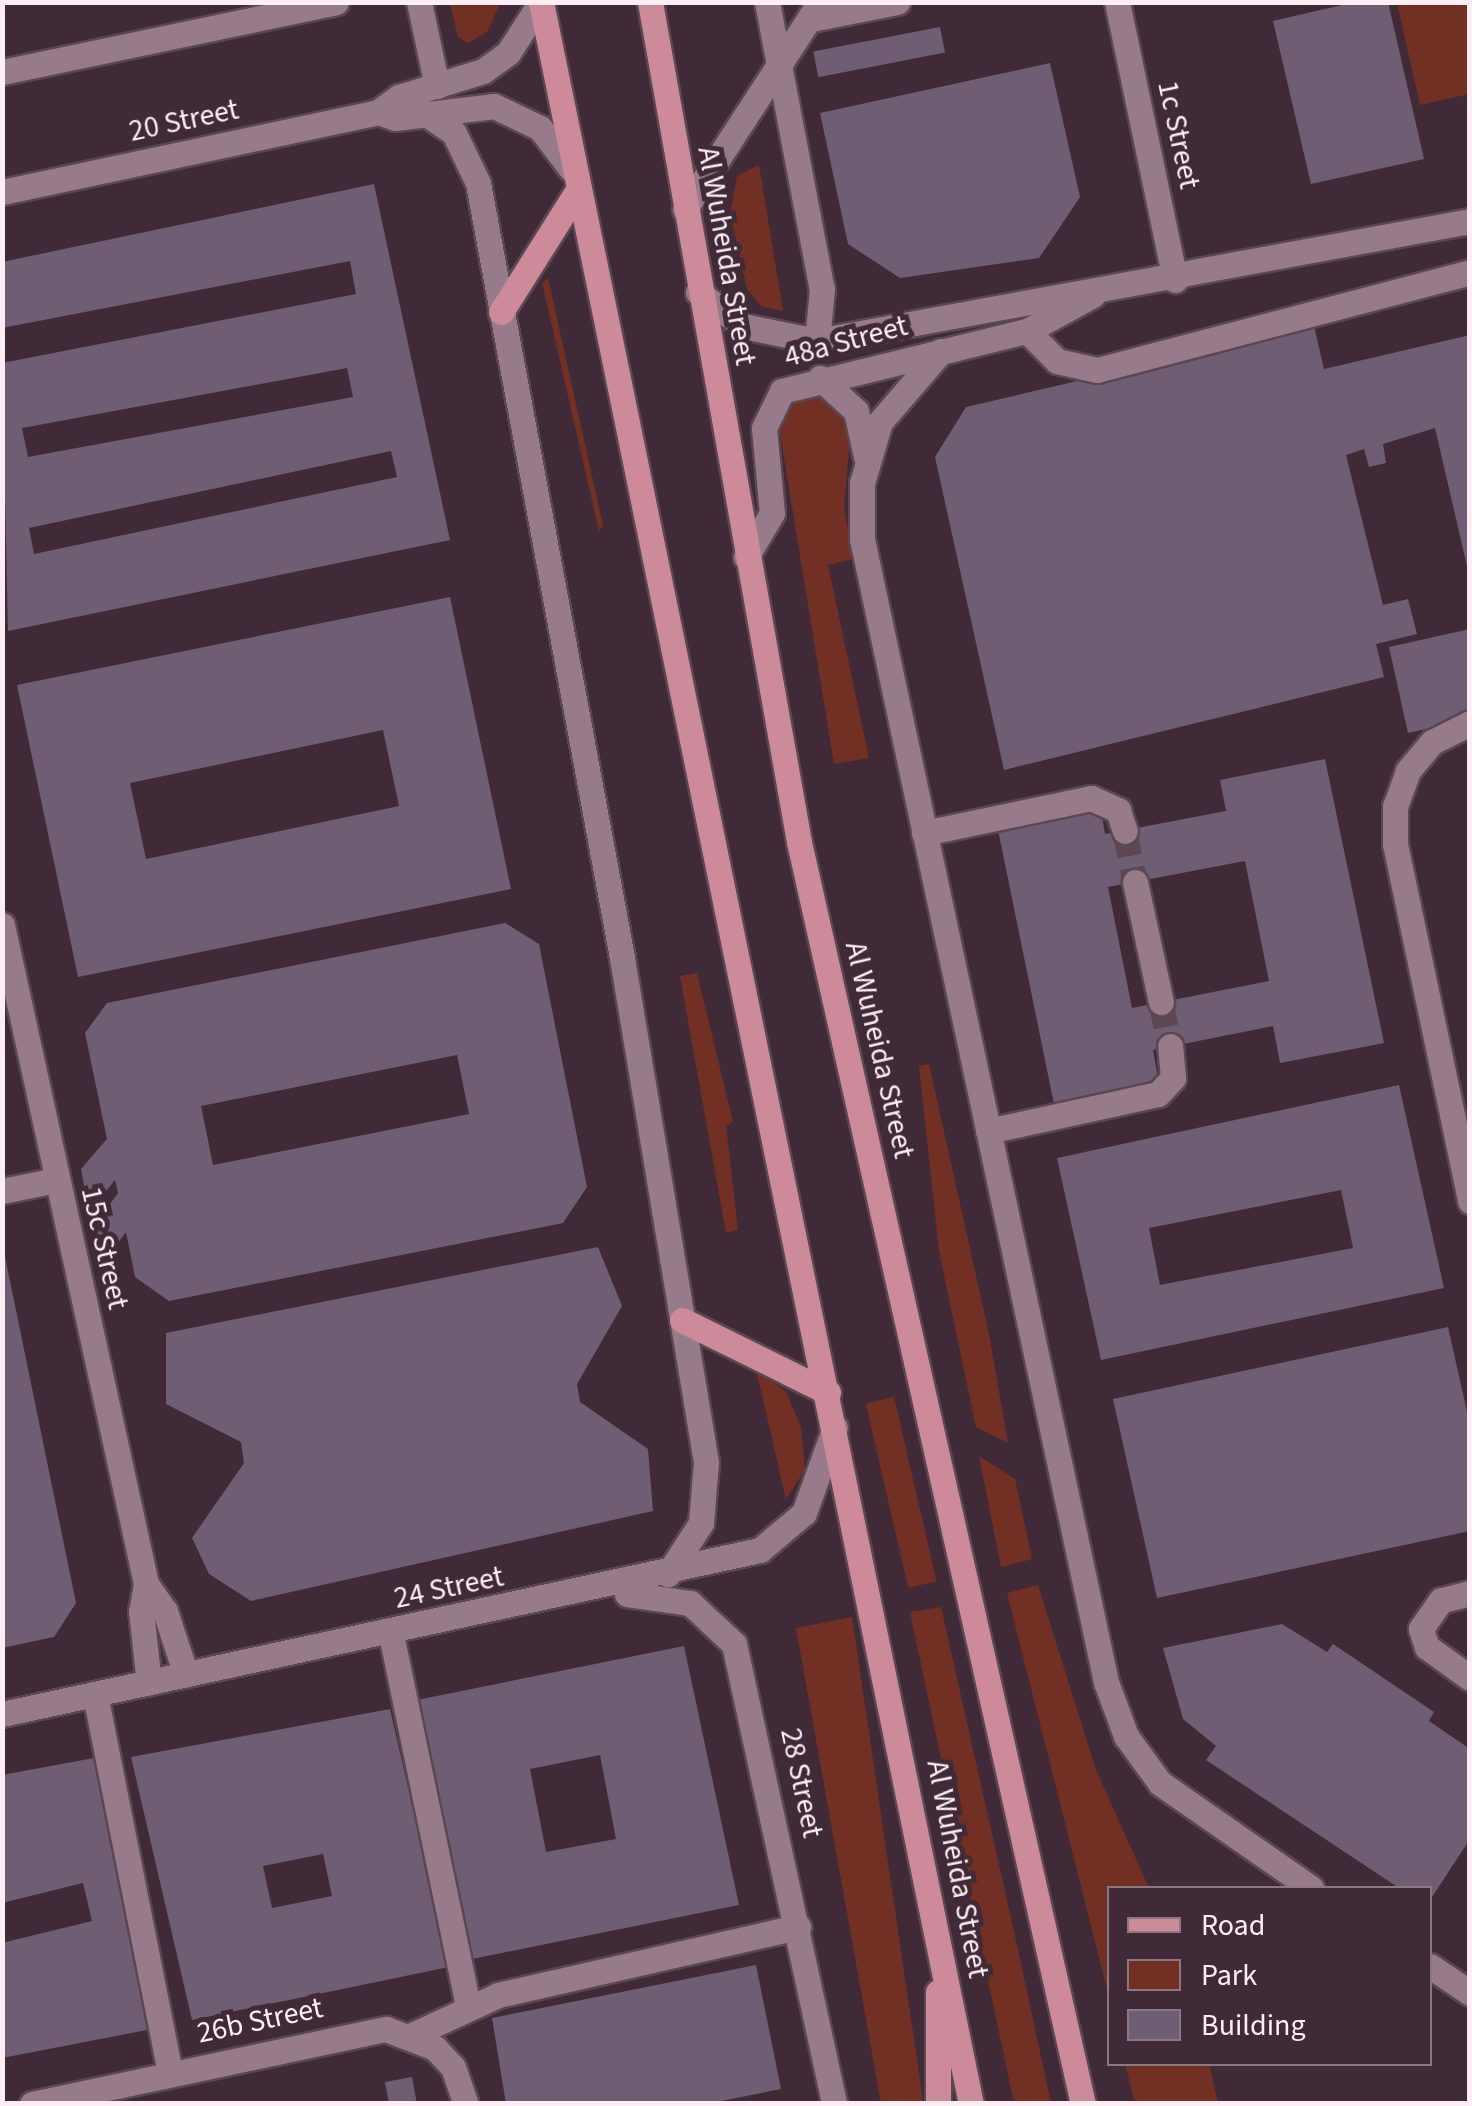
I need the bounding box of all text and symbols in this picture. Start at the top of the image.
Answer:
street label: 1c Street [1149,78,1207,192]
street label: 20 Street [126,92,242,150]
street label: Al Wuheida Street [689,144,763,368]
street label: 48a Street [780,308,912,376]
street label: Al Wuheida Street [837,938,921,1162]
street label: 15c Street [72,1183,136,1313]
street label: 24 Street [391,1559,507,1617]
street label: 28 Street [772,1725,830,1841]
street label: Al Wuheida Street [918,1757,996,1981]
legend [1107,1886,1432,2066]
text: Road [1201,1904,1265,1947]
text: Park [1201,1954,1257,1997]
street label: 26b Street [194,1990,326,2052]
text: Building [1201,2004,1306,2047]

